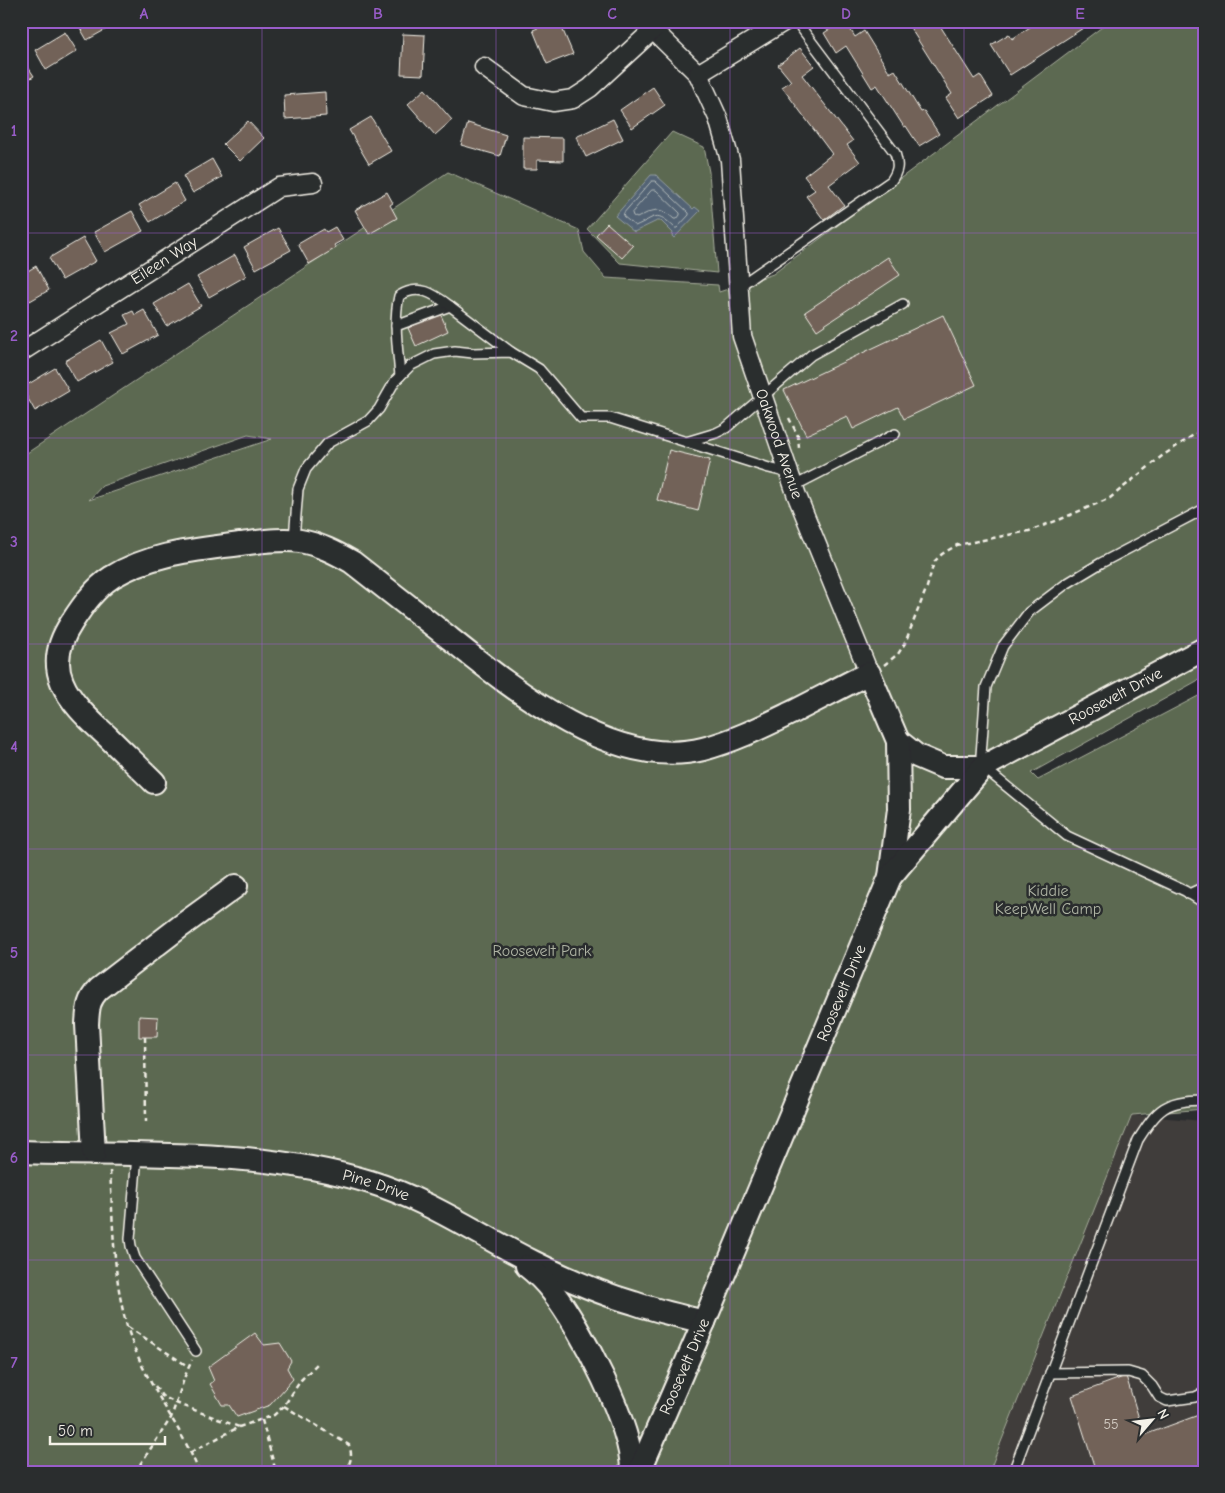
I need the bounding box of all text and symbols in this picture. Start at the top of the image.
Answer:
text: A [140,5,149,23]
text: B [373,5,383,23]
text: C [607,5,617,23]
text: D [841,5,851,23]
text: E [1075,5,1085,23]
text: 1 [11,122,17,140]
street label: Eileen Way [128,232,201,288]
text: 2 [10,327,18,345]
street label: Oakwood Avenue [752,386,806,501]
text: 3 [10,533,18,551]
street label: Roosevelt Drive [1066,664,1165,729]
text: 4 [10,738,18,756]
park label: Kiddie KeepWell Camp [995,882,1101,918]
park label: Roosevelt Park [492,942,592,960]
street label: Roosevelt Drive [813,942,870,1044]
text: 5 [10,944,18,962]
text: 6 [10,1149,18,1167]
street label: Pine Drive [341,1166,412,1205]
street label: Roosevelt Drive [656,1316,713,1417]
text: 7 [10,1354,18,1372]
north arrow [1128,1396,1178,1446]
text: N [1153,1406,1173,1422]
scale bar [50,1413,165,1445]
house number: 55 [1103,1416,1119,1433]
text: 50 m [58,1422,93,1440]

